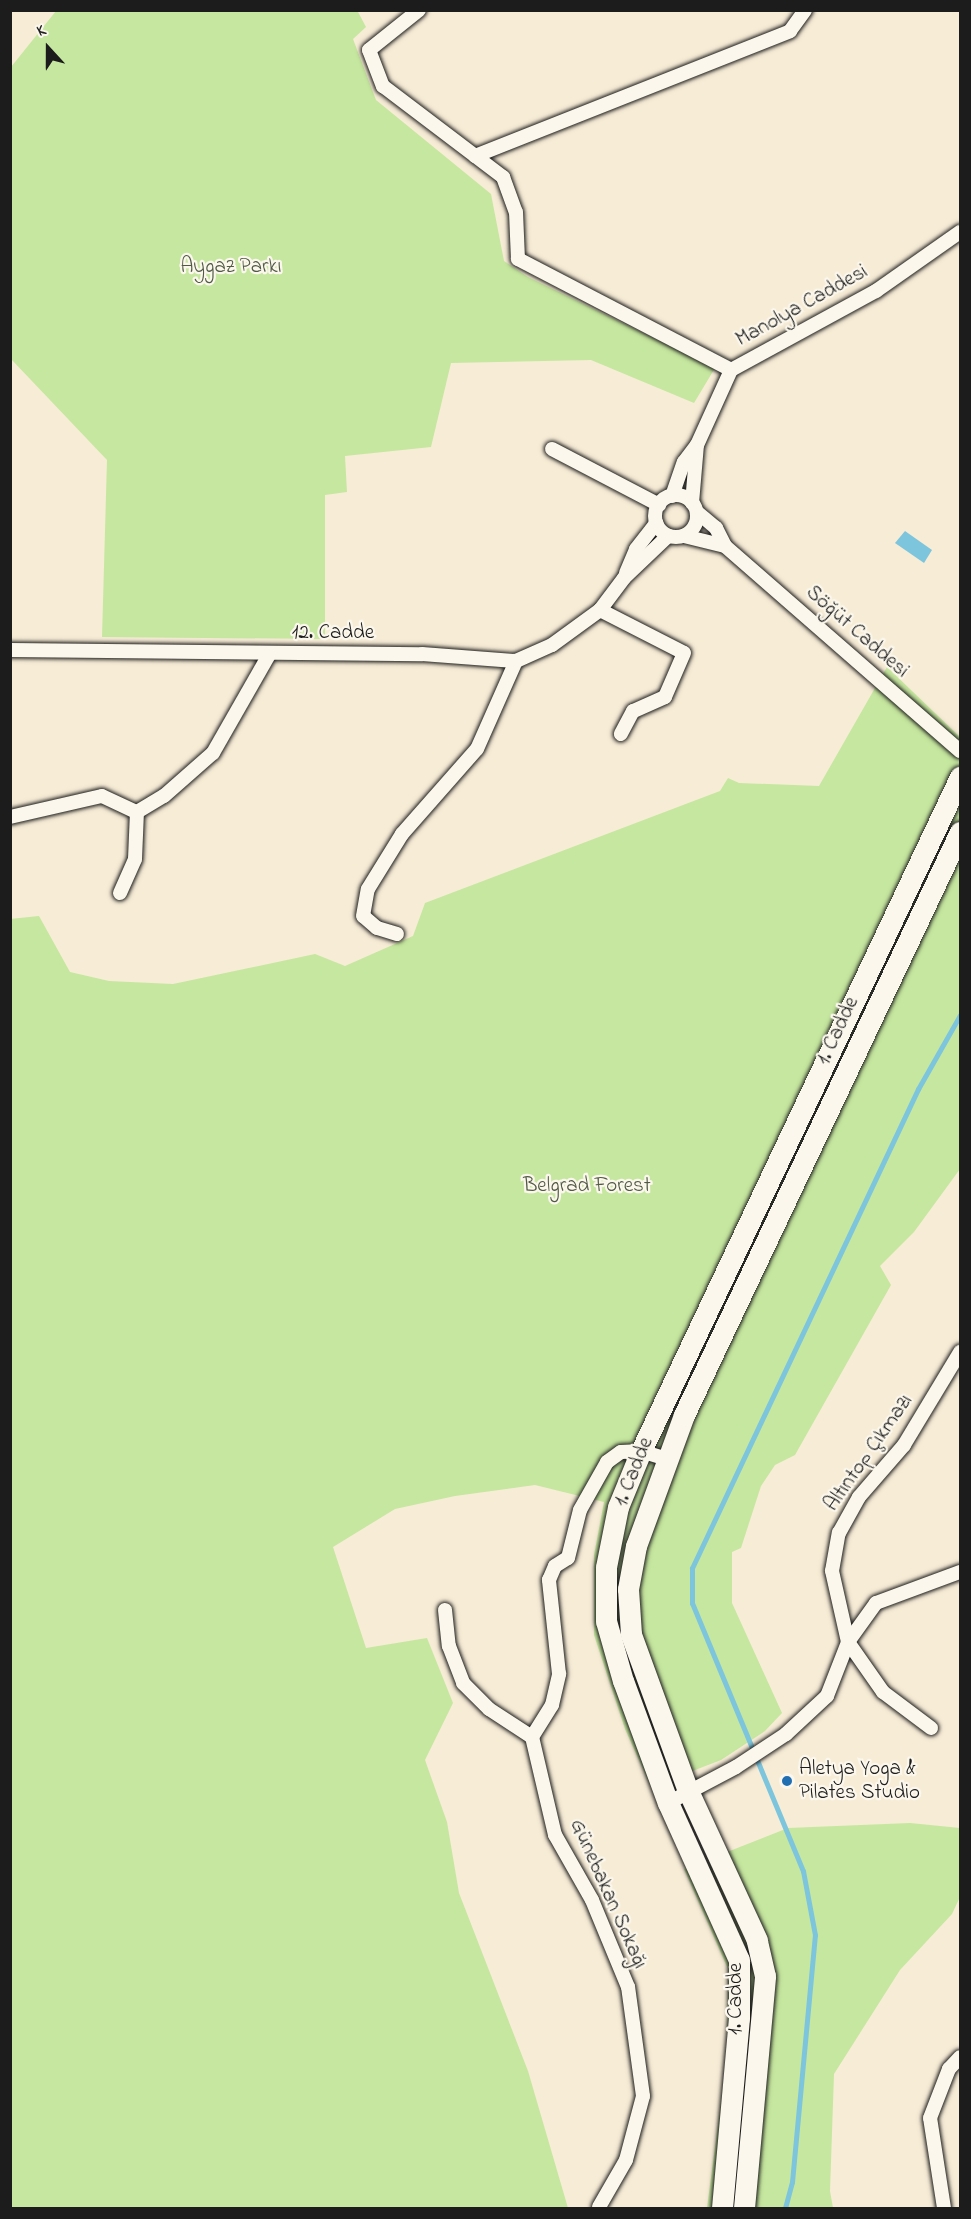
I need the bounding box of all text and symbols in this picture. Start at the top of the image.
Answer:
north arrow [18,18,78,78]
text: K [34,19,49,44]
park label: Aygaz Parkı [180,254,282,280]
street label: Manolya Caddesi [732,259,872,353]
street label: Söğüt Caddesi [800,580,914,684]
street label: 12. Cadde [292,620,374,646]
street label: 1. Cadde [811,993,865,1069]
park label: Belgrad Forest [523,1173,651,1199]
street label: Altıntop Çıkmazı [819,1390,919,1516]
street label: 1. Cadde [609,1434,659,1510]
place label: Aletya Yoga & Pilates Studio [799,1756,920,1806]
marker: Aletya Yoga & Pilates Studio [780,1774,794,1788]
street label: Günebakan Sokağı [564,1815,652,1973]
street label: 1. Cadde [723,1963,749,2035]

